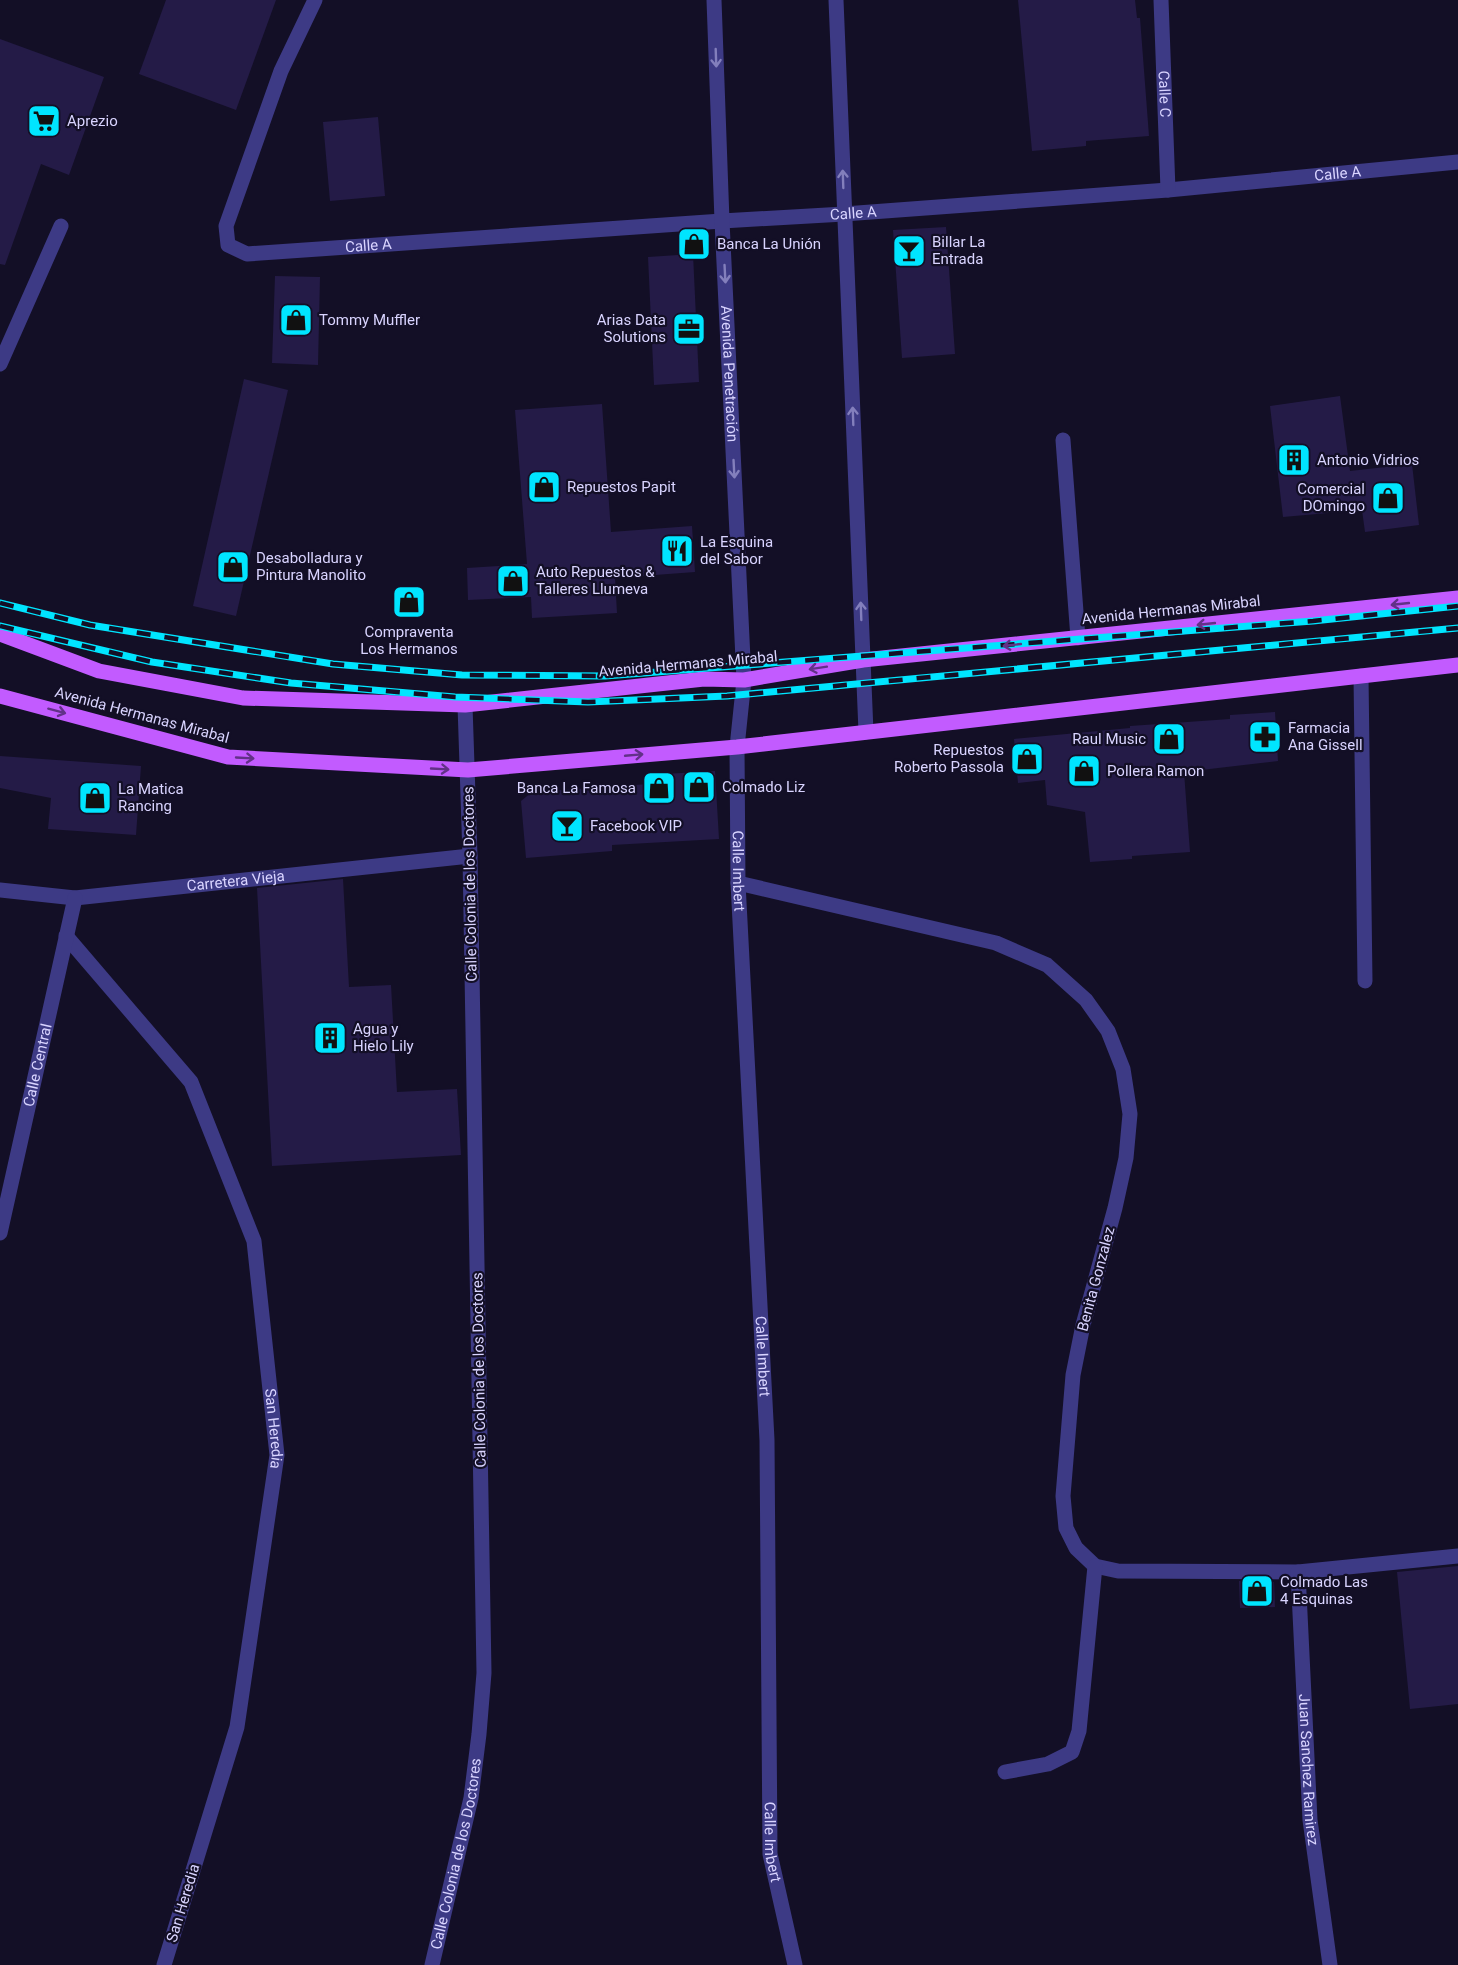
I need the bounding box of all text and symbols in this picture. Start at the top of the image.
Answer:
one-way arrow [711,48,722,68]
street label: Calle C [1155,70,1174,118]
supermarket icon: Aprezio [26,103,62,139]
place label: Aprezio [67,112,118,130]
street label: Calle A [1314,162,1362,185]
one-way arrow [837,170,849,190]
street label: Calle A [829,203,877,224]
shop icon: Banca La Unión [676,226,712,262]
bar icon: Billar La Entrada [891,233,927,269]
place label: Billar La Entrada [932,233,986,268]
street label: Calle A [344,235,393,256]
place label: Banca La Unión [717,235,821,253]
one-way arrow [719,264,730,284]
shop icon: Tommy Muffler [278,302,314,338]
street label: Avenida Penetración [717,305,742,442]
place label: Tommy Muffler [319,311,420,329]
place label: Arias Data Solutions [597,311,666,346]
office icon: Arias Data Solutions [671,311,707,347]
one-way arrow [847,406,858,426]
building icon: Antonio Vidrios [1276,442,1312,478]
place label: Antonio Vidrios [1317,451,1419,469]
one-way arrow [729,459,740,479]
shop icon: Repuestos Papit [526,469,562,505]
place label: Repuestos Papit [567,478,676,496]
place label: Comercial DOmingo [1297,480,1365,515]
shop icon: Comercial DOmingo [1370,480,1406,516]
restaurant icon: La Esquina del Sabor [659,533,695,569]
place label: La Esquina del Sabor [700,533,773,568]
shop icon: Desabolladura y Pintura Manolito [215,549,251,585]
place label: Desabolladura y Pintura Manolito [256,549,366,584]
shop icon: Auto Repuestos & Talleres Llumeva [495,563,531,599]
place label: Auto Repuestos & Talleres Llumeva [536,563,655,598]
shop icon: Compraventa Los Hermanos [391,584,427,620]
street label: Avenida Hermanas Mirabal [1081,592,1261,628]
one-way arrow [1390,599,1410,610]
one-way arrow [855,601,866,621]
one-way arrow [1196,619,1216,630]
place label: Compraventa Los Hermanos [360,623,458,658]
one-way arrow [1002,640,1022,651]
street label: Avenida Hermanas Mirabal [598,647,778,681]
one-way arrow [809,662,829,673]
street label: Avenida Hermanas Mirabal [53,683,231,747]
one-way arrow [47,706,66,717]
pharmacy icon: Farmacia Ana Gissell [1247,719,1283,755]
place label: Farmacia Ana Gissell [1288,719,1363,754]
shop icon: Raul Music [1151,721,1187,757]
place label: Raul Music [1072,730,1146,748]
place label: Repuestos Roberto Passola [894,741,1004,776]
shop icon: Repuestos Roberto Passola [1009,741,1045,777]
one-way arrow [624,750,644,761]
one-way arrow [235,752,255,763]
shop icon: Pollera Ramon [1066,753,1102,789]
place label: Pollera Ramon [1107,762,1204,780]
one-way arrow [430,763,450,774]
shop icon: Colmado Liz [681,769,717,805]
shop icon: Banca La Famosa [641,770,677,806]
place label: Colmado Liz [722,778,805,796]
place label: Banca La Famosa [517,779,636,797]
shop icon: La Matica Rancing [77,780,113,816]
place label: La Matica Rancing [118,780,184,815]
street label: Calle Colonia de los Doctores [459,786,481,982]
bar icon: Facebook VIP [549,808,585,844]
place label: Facebook VIP [590,817,682,835]
street label: Calle Imbert [729,830,748,912]
street label: Carretera Vieja [186,867,286,895]
building icon: Agua y Hielo Lily [312,1020,348,1056]
place label: Agua y Hielo Lily [353,1020,414,1055]
street label: Calle Central [20,1022,56,1108]
street label: Benita Gonzalez [1073,1225,1119,1333]
street label: Calle Colonia de los Doctores [468,1272,490,1468]
street label: Calle Imbert [752,1315,774,1397]
street label: San Heredia [261,1387,286,1470]
shop icon: Colmado Las 4 Esquinas [1239,1573,1275,1609]
place label: Colmado Las 4 Esquinas [1280,1573,1368,1608]
street label: Juan Sanchez Ramirez [1295,1693,1322,1847]
street label: Calle Colonia de los Doctores [427,1757,485,1951]
street label: Calle Imbert [761,1802,785,1884]
street label: San Heredia [163,1862,203,1944]

